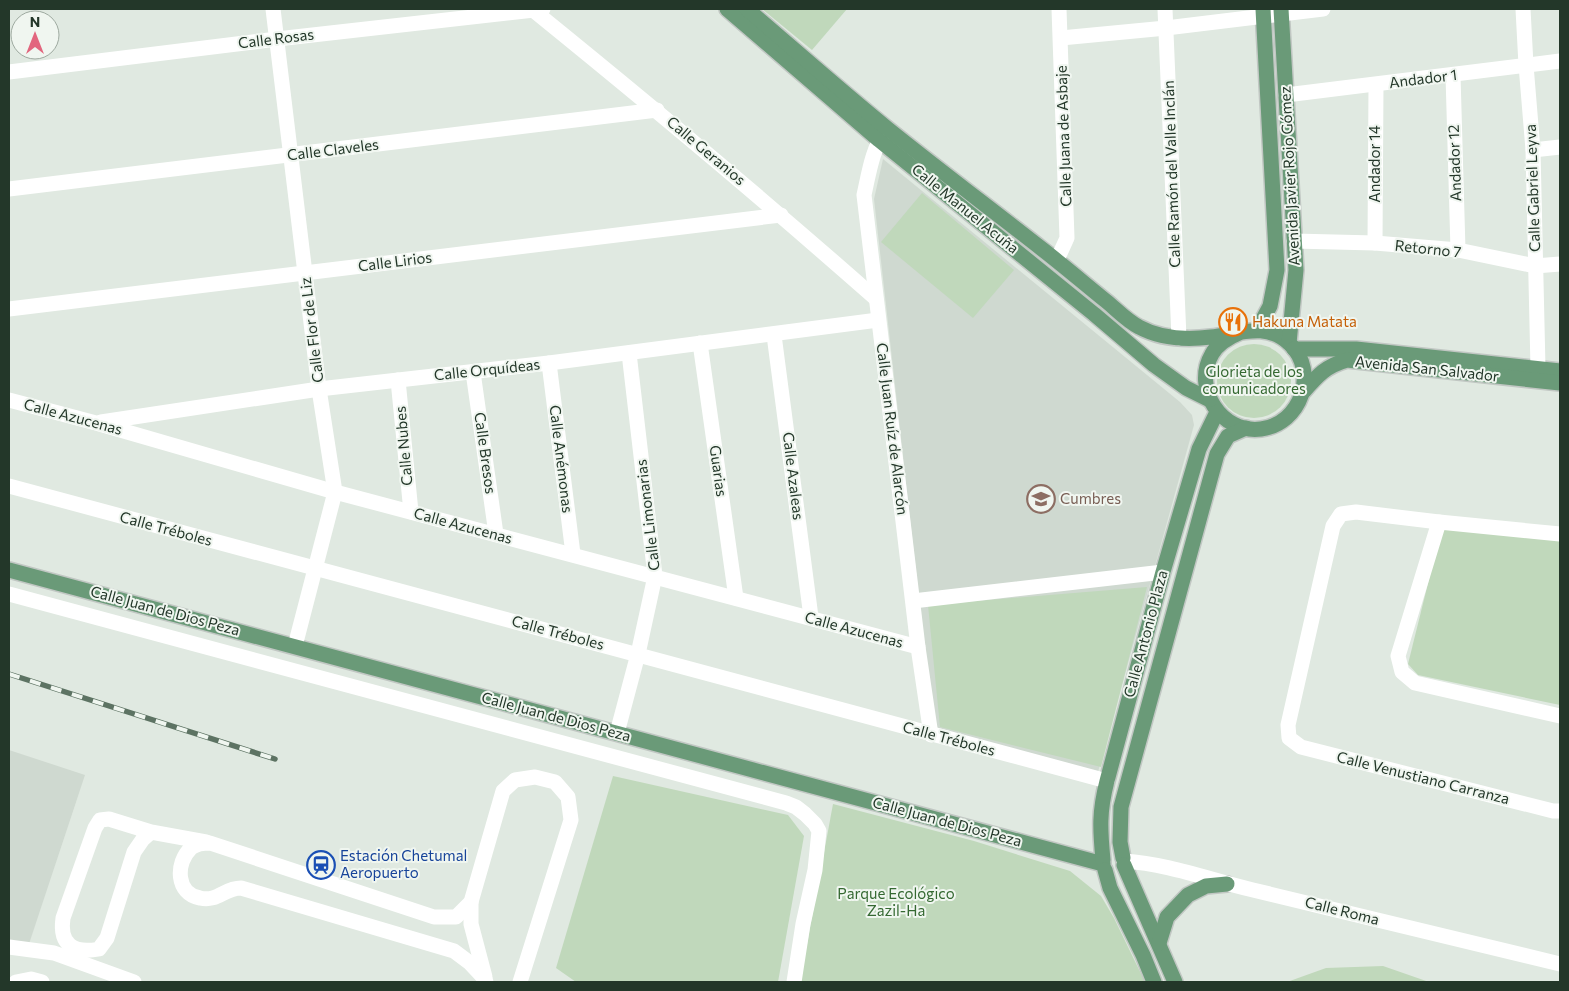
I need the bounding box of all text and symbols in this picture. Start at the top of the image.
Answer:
north arrow [10,10,60,60]
text: N [30,13,40,30]
street label: Calle Rosas [237,24,315,52]
street label: Calle Juana de Asbaje [1052,65,1074,207]
street label: Andador 1 [1388,65,1458,91]
street label: Calle Ramón del Valle Inclán [1159,80,1183,268]
street label: Avenida Javier Rojo Gómez [1275,86,1303,266]
street label: Calle Geranios [664,112,750,188]
street label: Andador 12 [1444,124,1464,202]
street label: Calle Gabriel Leyva [1521,124,1543,252]
street label: Andador 14 [1365,125,1383,203]
street label: Calle Claveles [286,134,380,164]
street label: Calle Manuel Acuña [909,160,1023,257]
street label: Retorno 7 [1394,236,1462,260]
street label: Calle Lirios [357,248,433,274]
street label: Calle Flor de Liz [296,276,326,384]
restaurant icon: Hakuna Matata [1218,307,1248,337]
place label: Hakuna Matata [1252,312,1357,330]
street label: Calle Juan Ruíz de Alarcón [874,342,912,516]
street label: Avenida San Salvador [1354,352,1500,385]
street label: Calle Orquídeas [433,354,541,384]
park label: Glorieta de los comunicadores [1202,362,1306,397]
street label: Calle Azucenas [22,394,125,438]
street label: Calle Anémonas [546,404,578,514]
street label: Calle Nubes [391,405,415,487]
street label: Calle Bresos [471,411,501,495]
street label: Calle Azaleas [780,431,808,521]
street label: Guarias [706,444,732,498]
street label: Calle Limonarias [631,458,663,572]
school or university icon: Cumbres [1026,484,1056,514]
place label: Cumbres [1060,489,1121,507]
street label: Calle Azucenas [412,503,515,547]
street label: Calle Tréboles [118,507,215,549]
street label: Calle Antonio Plaza [1119,568,1171,699]
street label: Calle Juan de Dios Peza [89,581,242,639]
street label: Calle Azucenas [803,607,906,651]
street label: Calle Tréboles [510,611,607,653]
street label: Calle Juan de Dios Peza [480,687,633,745]
street label: Calle Tréboles [901,717,998,759]
street label: Calle Venustiano Carranza [1335,747,1511,807]
street label: Calle Juan de Dios Peza [871,792,1024,850]
place label: Estación Chetumal Aeropuerto [340,846,467,881]
station icon: Estación Chetumal Aeropuerto [306,850,336,880]
park label: Parque Ecológico Zazil-Ha [837,884,955,919]
street label: Calle Roma [1303,892,1381,928]

